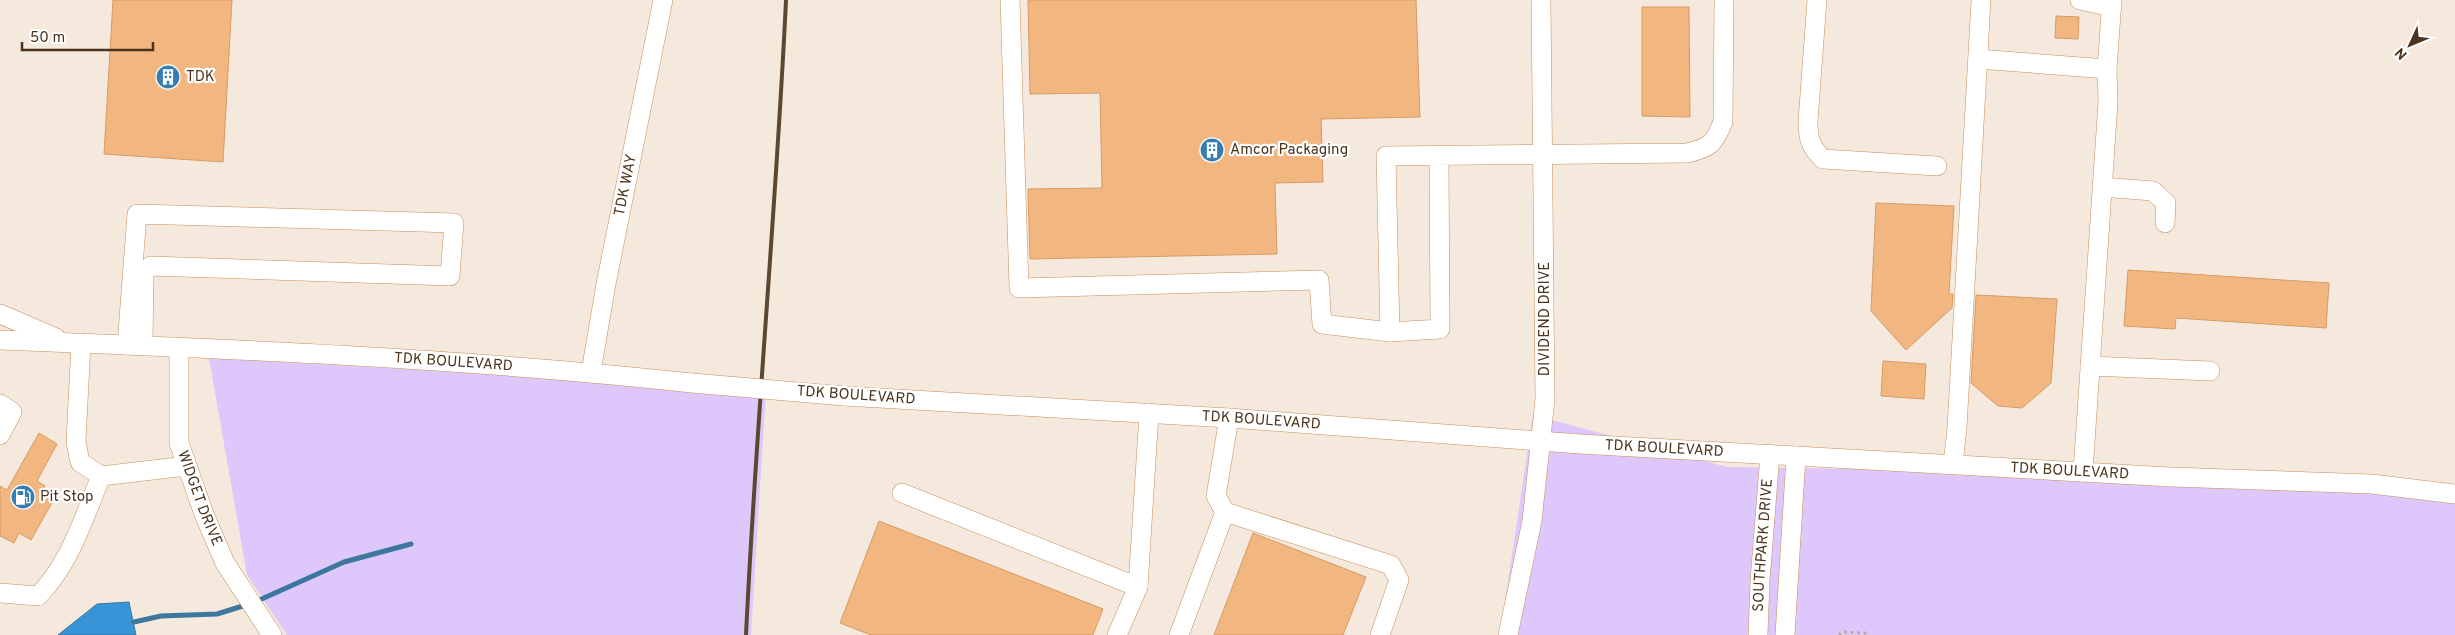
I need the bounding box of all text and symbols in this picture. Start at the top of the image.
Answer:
scale bar [22,20,154,52]
north arrow [2385,20,2435,70]
text: 50 m [30,29,65,48]
text: N [2392,43,2411,63]
building icon: TDK [155,64,181,90]
place label: TDK [186,68,215,87]
building icon: Amcor Packaging [1199,137,1225,163]
place label: Amcor Packaging [1230,141,1348,160]
street label: TDK WAY [610,152,641,218]
street label: DIVIDEND DRIVE [1536,262,1555,376]
street label: TDK BOULEVARD [393,349,514,376]
street label: TDK BOULEVARD [796,382,916,410]
street label: TDK BOULEVARD [1201,407,1321,434]
street label: TDK BOULEVARD [1604,436,1724,462]
street label: WIDGET DRIVE [173,448,226,549]
street label: TDK BOULEVARD [2010,459,2130,484]
street label: SOUTHPARK DRIVE [1749,478,1778,612]
fuel station icon: Pit Stop [10,484,36,510]
place label: Pit Stop [40,488,94,507]

